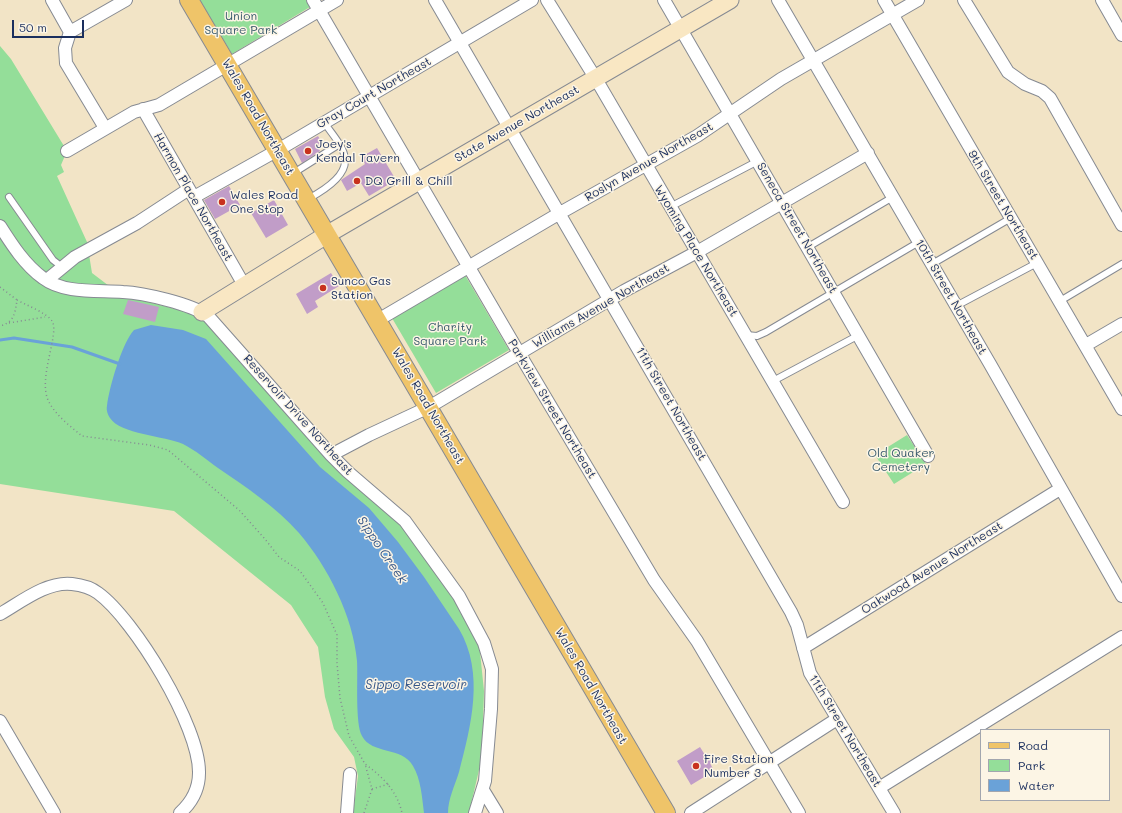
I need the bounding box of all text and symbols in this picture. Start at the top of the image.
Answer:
park label: Union Square Park [205,9,277,37]
scale bar [14,12,86,38]
text: 50 m [19,19,47,35]
street label: Gray Court Northeast [314,54,434,132]
street label: Wales Road Northeast [219,56,297,178]
street label: State Avenue Northeast [452,82,582,166]
street label: Roslyn Avenue Northeast [582,119,716,205]
street label: Harmon Place Northeast [150,130,236,264]
place label: Joey's Kendal Tavern [316,137,400,165]
marker: Joey's Kendal Tavern [303,146,313,156]
street label: 9th Street Northeast [965,148,1041,262]
street label: Seneca Street Northeast [754,160,840,296]
place label: DQ Grill & Chill [365,174,452,188]
marker: DQ Grill & Chill [352,176,362,186]
street label: Wyoming Place Northeast [651,183,741,319]
place label: Wales Road One Stop [230,188,298,216]
marker: Wales Road One Stop [217,197,227,207]
street label: 10th Street Northeast [912,237,990,357]
street label: Williams Avenue Northeast [530,261,672,351]
place label: Sunco Gas Station [331,274,391,302]
marker: Sunco Gas Station [318,283,328,293]
park label: Charity Square Park [414,320,486,348]
street label: Parkview Street Northeast [505,337,599,481]
street label: Wales Road Northeast [389,345,467,467]
street label: 11th Street Northeast [633,345,709,463]
street label: Reservoir Drive Northeast [240,352,356,478]
park label: Old Quaker Cemetery [867,446,935,474]
water label: Sippo Creek [354,513,410,587]
street label: Oakwood Avenue Northeast [859,519,1005,617]
street label: Wales Road Northeast [552,625,630,747]
street label: 11th Street Northeast [806,672,884,790]
water label: Sippo Reservoir [365,677,467,693]
legend [980,729,1110,801]
text: Road [1018,737,1048,753]
place label: Fire Station Number 3 [704,752,774,780]
text: Park [1018,757,1045,773]
marker: Fire Station Number 3 [691,761,701,771]
text: Water [1018,777,1055,793]

